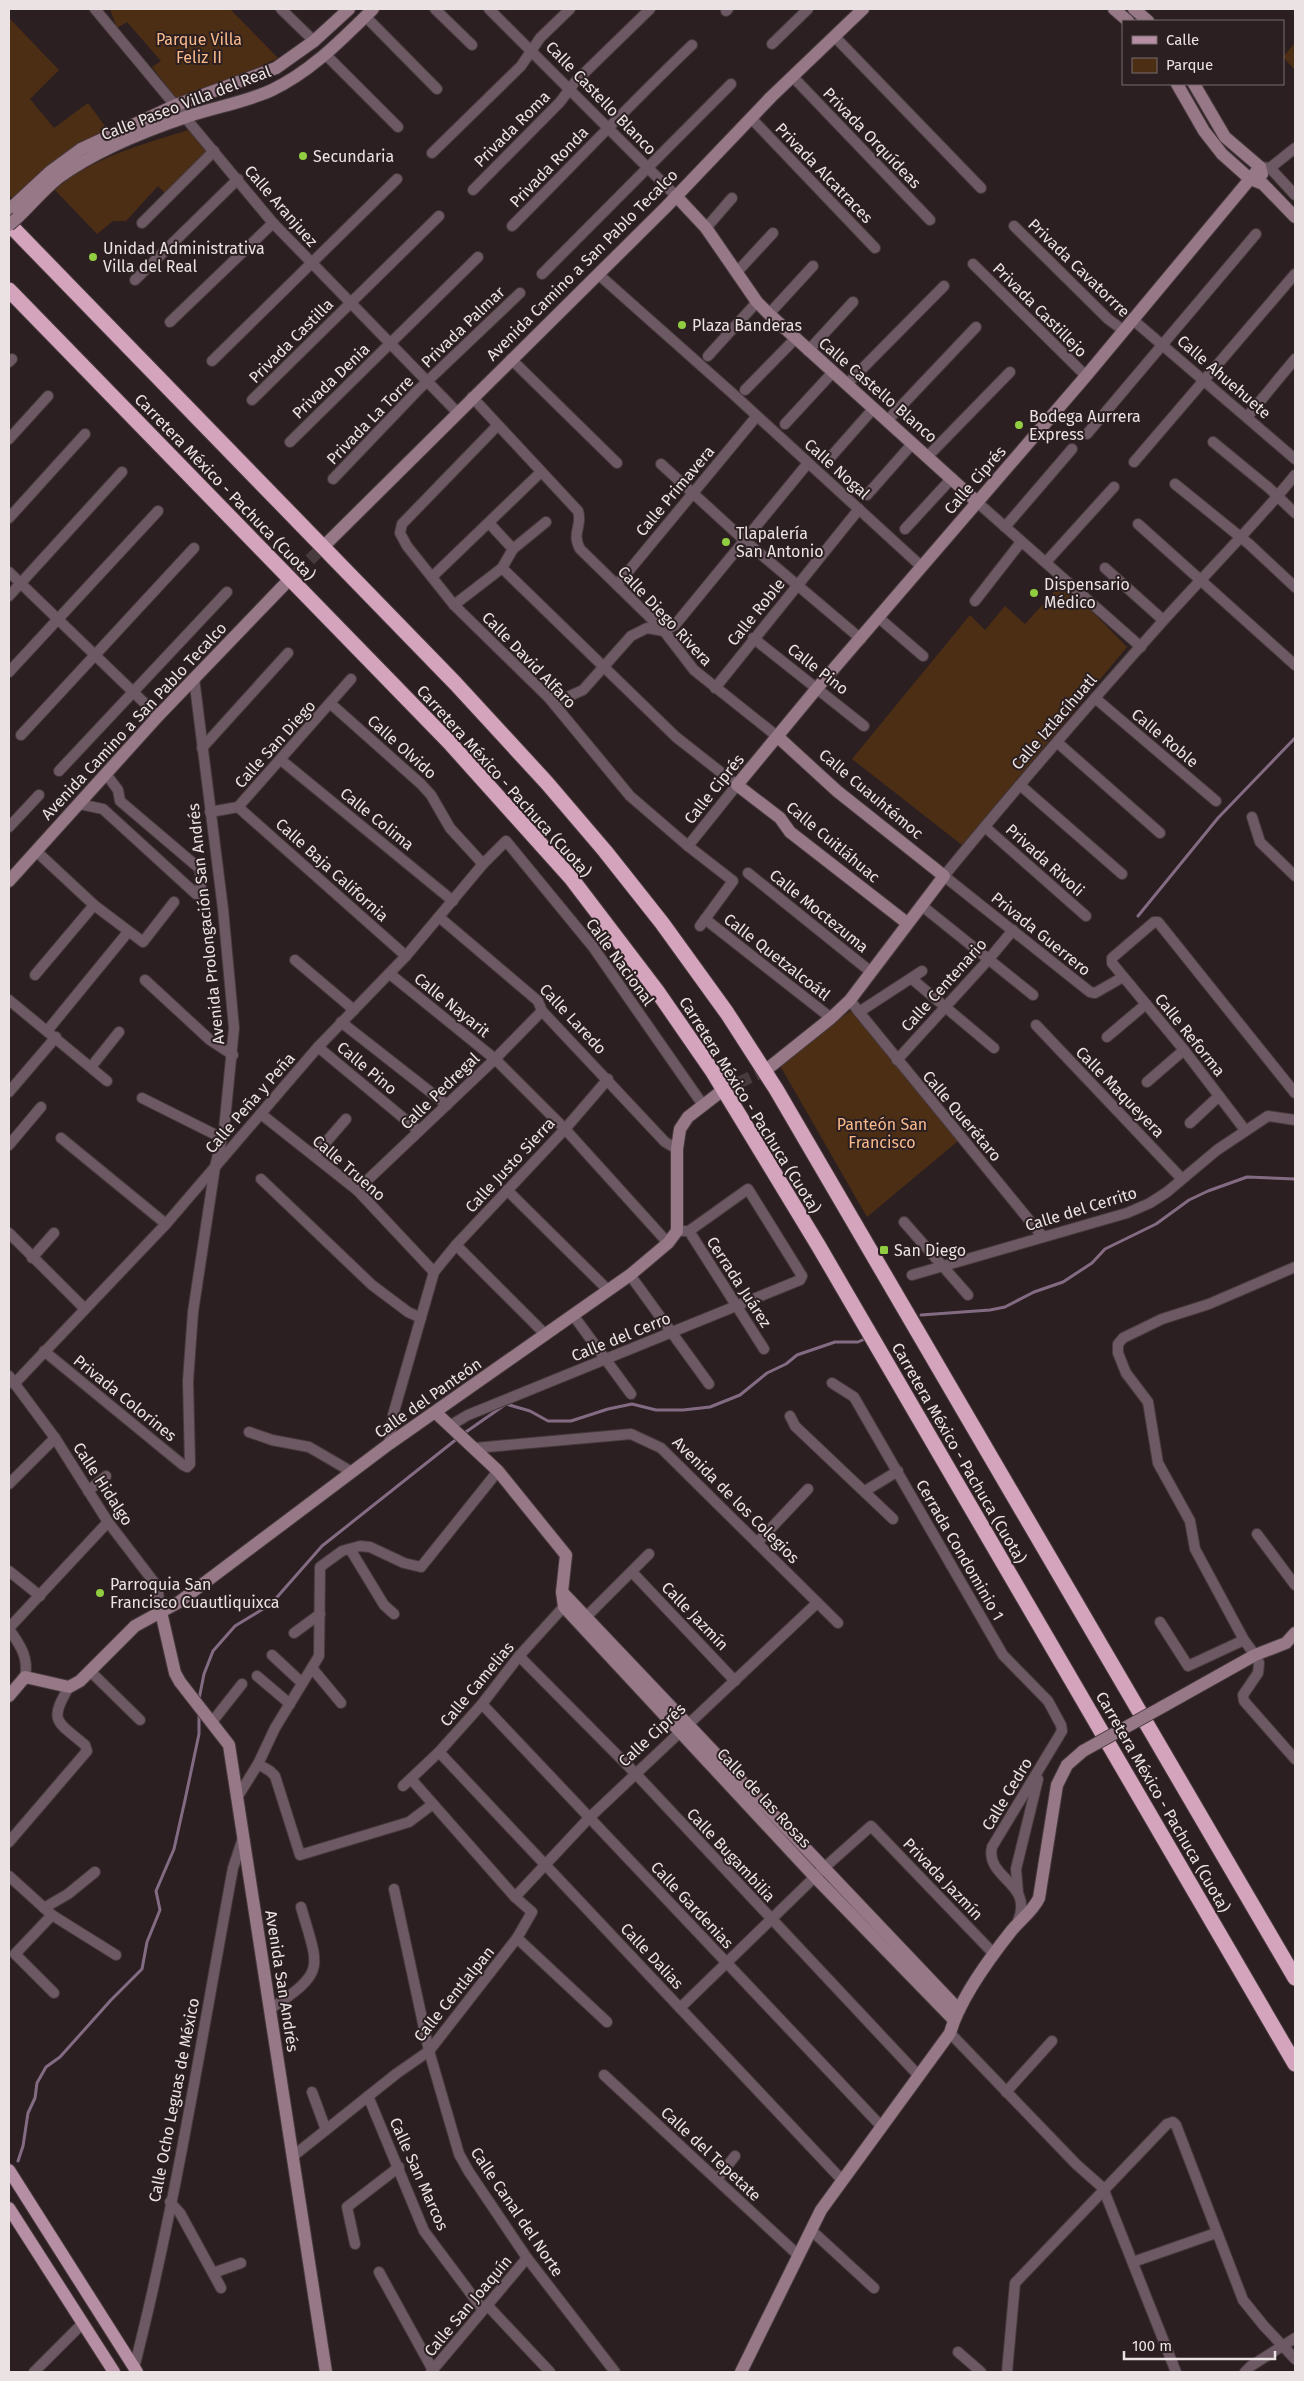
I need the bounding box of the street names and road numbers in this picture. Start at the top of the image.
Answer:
street label: Calle Castello Blanco [542,37,660,159]
street label: Calle Paseo Villa del Real [98,62,274,144]
street label: Privada Orquídeas [819,84,925,192]
street label: Privada Roma [470,87,554,171]
street label: Privada Alcatraces [771,119,877,227]
street label: Privada Ronda [506,123,592,211]
street label: Calle Aranjuez [240,161,322,251]
street label: Avenida Camino a San Pablo Tecalco [482,165,682,365]
street label: Privada Cavatorrre [1024,215,1134,321]
street label: Privada Castillejo [989,259,1091,361]
street label: Privada Palmar [417,282,509,372]
street label: Privada Castilla [245,295,337,387]
street label: Calle Ahuehuete [1173,331,1275,423]
street label: Calle Castello Blanco [815,333,941,447]
street label: Privada Denia [288,339,374,423]
street label: Privada La Torre [323,371,417,469]
street label: Carretera México - Pachuca (Cuota) [131,390,319,584]
street label: Calle Nogal [800,435,874,503]
street label: Calle Primavera [632,442,718,540]
street label: Calle Ciprés [940,442,1010,518]
street label: Calle Diego Rivera [614,562,716,670]
street label: Calle Roble [723,574,789,650]
street label: Calle David Alfaro [478,608,580,712]
street label: Avenida Camino a San Pablo Tecalco [37,618,231,824]
street label: Calle Pino [784,639,852,699]
street label: Calle Iztlacíhuatl [1007,670,1101,774]
street label: Carretera México - Pachuca (Cuota) [413,681,595,881]
street label: Calle San Diego [231,696,319,792]
street label: Calle Roble [1128,705,1202,771]
street label: Calle Olvido [364,711,440,783]
street label: Calle Cuauhtémoc [815,745,927,843]
street label: Calle Ciprés [680,750,748,828]
street label: Calle Colima [336,784,418,854]
street label: Calle Cuitláhuac [782,797,884,887]
street label: Avenida Prolongación San Andrés [184,803,228,1045]
street label: Calle Baja California [272,814,392,926]
street label: Privada Rivoli [1002,820,1088,900]
street label: Calle Moctezuma [766,865,872,957]
street label: Privada Guerrero [988,888,1094,980]
street label: Calle Quetzalcoátl [720,910,834,1005]
street label: Calle Nacional [582,915,658,1010]
street label: Calle Centenario [897,935,991,1035]
street label: Calle Nayarit [410,969,494,1041]
street label: Calle Laredo [536,980,610,1058]
street label: Calle Reforma [1151,990,1229,1080]
street label: Carretera México - Pachuca (Cuota) [675,993,825,1217]
street label: Calle Pino [333,1038,401,1098]
street label: Calle Maqueyera [1072,1043,1168,1141]
street label: Calle Pedregal [397,1048,484,1133]
street label: Calle Peña y Peña [201,1049,299,1157]
street label: Calle Querétaro [919,1067,1005,1165]
street label: Calle Justo Sierra [461,1114,559,1216]
street label: Calle Trueno [309,1131,389,1205]
street label: Calle del Cerrito [1023,1183,1139,1235]
street label: Cerrada Juárez [703,1233,775,1331]
street label: Calle del Cerro [569,1308,673,1366]
street label: Carretera México - Pachuca (Cuota) [888,1339,1030,1567]
street label: Privada Colorines [70,1351,180,1445]
street label: Calle del Panteón [371,1354,485,1442]
street label: Avenida de los Colegios [669,1433,803,1567]
street label: Calle Hidalgo [69,1439,137,1529]
street label: Cerrada Condominio 1 [912,1476,1008,1624]
street label: Calle Jazmín [658,1578,732,1654]
street label: Calle Camelias [436,1638,518,1730]
street label: Carretera México - Pachuca (Cuota) [1092,1688,1234,1916]
street label: Calle Ciprés [615,1699,689,1771]
street label: Calle de las Rosas [713,1744,815,1852]
street label: Calle Cedro [978,1754,1036,1834]
street label: Calle Bugambilia [683,1804,779,1906]
street label: Privada Jazmín [899,1834,987,1924]
street label: Calle Gardenias [647,1857,737,1953]
street label: Avenida San Andrés [261,1909,303,2053]
street label: Calle Dalias [617,1919,687,1993]
street label: Calle Centlalpan [410,1942,498,2046]
street label: Calle Ocho Leguas de México [145,1996,203,2204]
street label: Calle del Tepetate [657,2103,765,2205]
street label: Calle San Marcos [386,2115,452,2233]
street label: Calle Canal del Norte [467,2144,567,2280]
street label: Calle San Joaquín [420,2252,516,2360]

